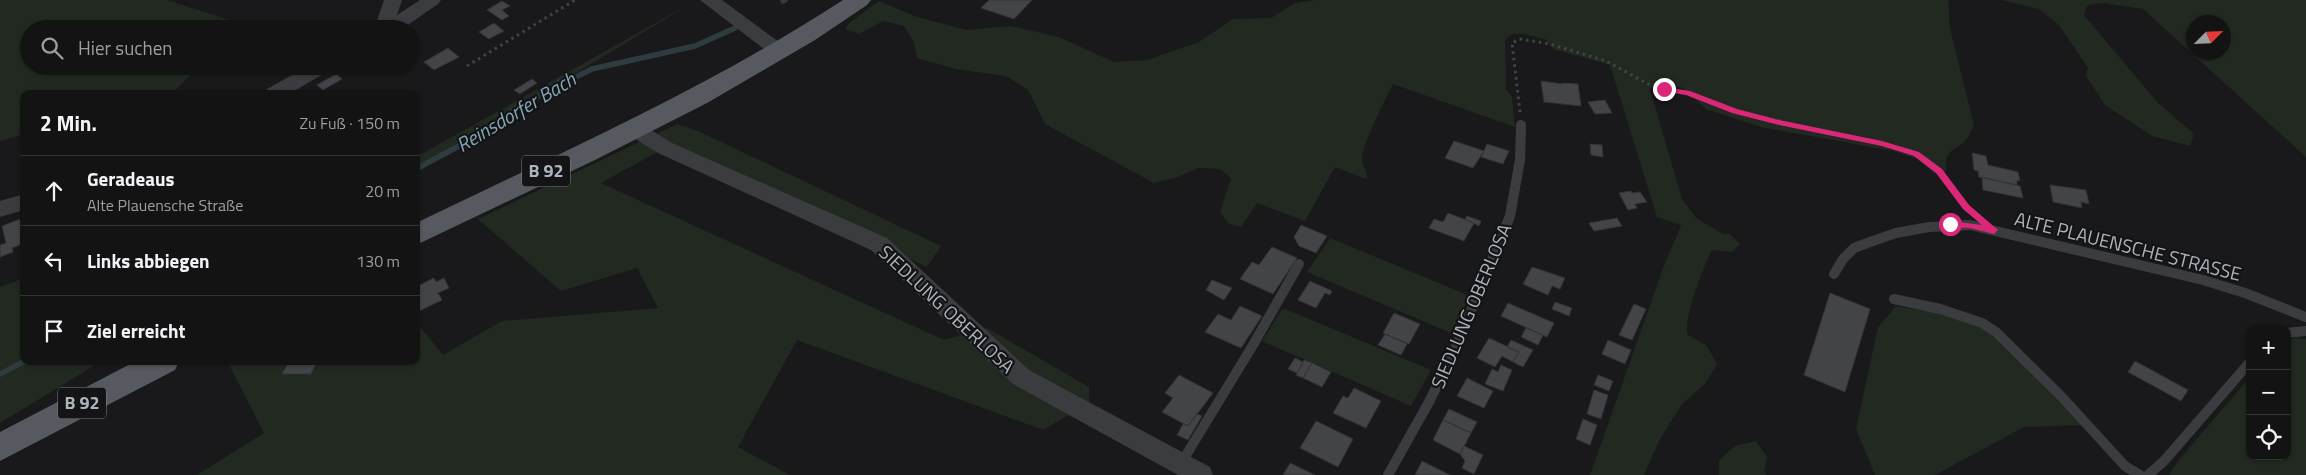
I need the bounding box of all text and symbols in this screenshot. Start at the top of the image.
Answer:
north arrow [2186,15,2231,60]
search box [20,20,420,75]
text: Hier suchen [78,33,173,62]
icon: search [38,34,66,62]
water label: Reinsdorfer Bach [450,63,582,160]
route end [1653,78,1676,101]
text: 2 Min. [40,107,97,139]
text: Zu Fuß · 150 m [299,111,400,135]
road number: B 92 [522,156,570,187]
text: Geradeaus [87,164,174,193]
icon: ahead [40,177,68,205]
text: 20 m [365,179,400,203]
text: Alte Plauensche Straße [87,193,243,217]
street label: ALTE PLAUENSCHE STRASSE [2012,203,2245,288]
route start [1939,213,1962,236]
street label: SIEDLUNG OBERLOSA [1423,219,1518,393]
street label: SIEDLUNG OBERLOSA [873,238,1022,379]
text: Links abbiegen [87,246,210,275]
icon: left [40,247,68,275]
text: 130 m [356,249,400,273]
text: Ziel erreicht [87,316,185,345]
icon: arrive [40,317,68,345]
map controls [2246,325,2291,460]
button: + [2246,325,2291,370]
button: − [2246,370,2291,415]
road number: B 92 [58,388,106,418]
button: locate [2246,415,2291,460]

